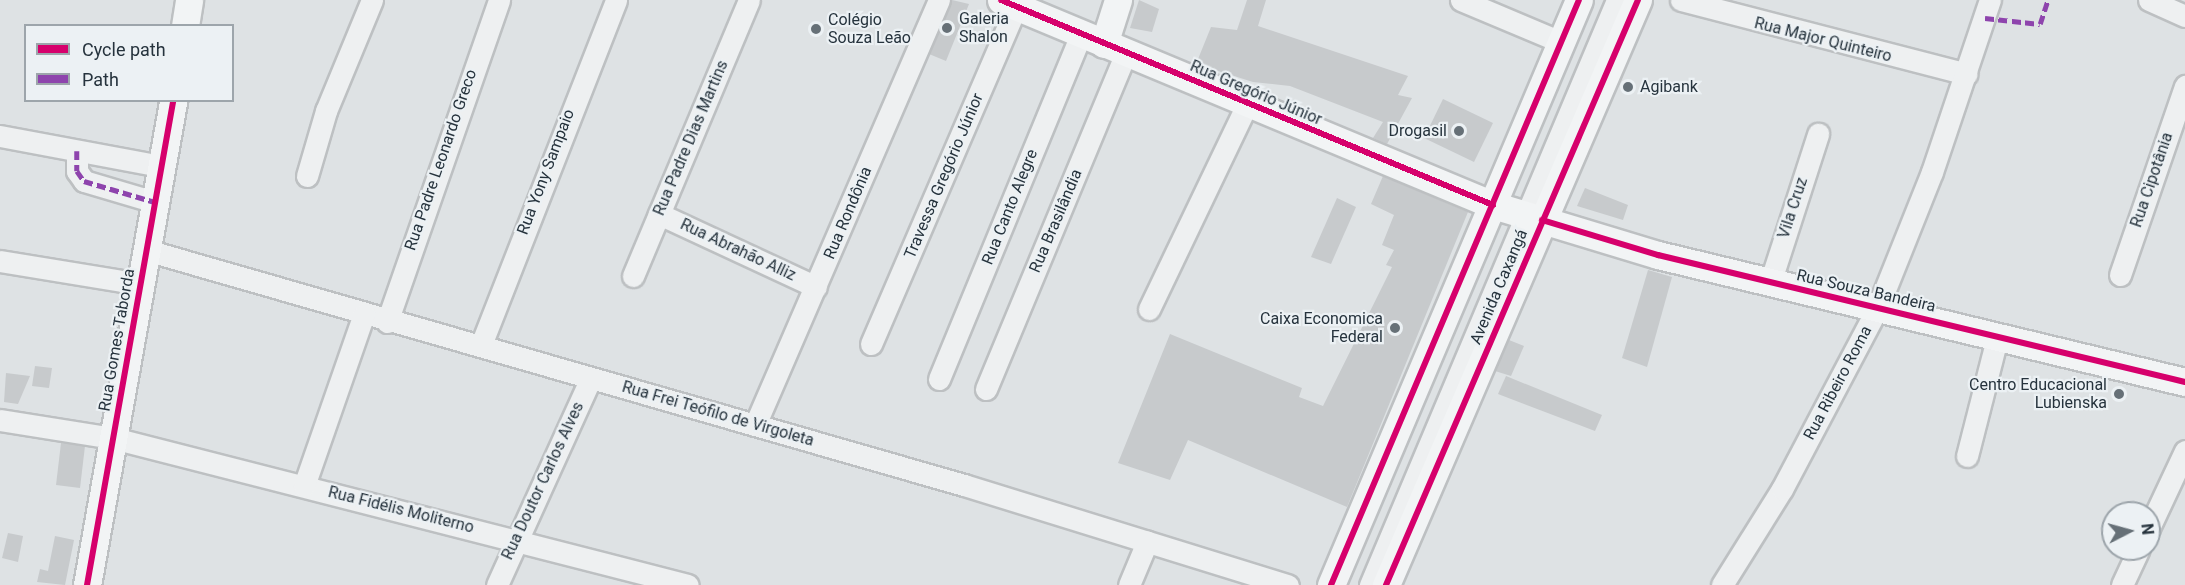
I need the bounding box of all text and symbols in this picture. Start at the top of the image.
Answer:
place label: Galeria Shalon [959,9,1009,47]
place label: Colégio Souza Leão [828,10,911,48]
street label: Rua Major Quinteiro [1752,14,1894,66]
marker: Galeria Shalon [940,21,954,35]
marker: Colégio Souza Leão [809,22,823,36]
legend [24,24,234,102]
text: Cycle path [82,39,166,60]
street label: Rua Padre Dias Martins [650,57,732,219]
street label: Rua Gregório Júnior [1187,57,1325,129]
street label: Rua Padre Leonardo Greco [401,67,481,253]
text: Path [82,69,119,90]
place label: Agibank [1640,77,1698,97]
marker: Agibank [1621,80,1635,94]
street label: Travessa Gregório Júnior [900,90,988,262]
street label: Rua Yony Sampaio [513,107,579,237]
place label: Drogasil [1388,121,1447,141]
marker: Drogasil [1452,124,1466,138]
street label: Rua Cipotânia [2127,130,2177,230]
street label: Rua Canto Alegre [978,146,1042,268]
street label: Rua Rondônia [820,164,876,262]
street label: Rua Brasilândia [1026,166,1086,276]
street label: Vila Cruz [1774,175,1812,241]
street label: Rua Abrahão Alliz [677,215,799,285]
street label: Avenida Caxangá [1466,227,1532,347]
street label: Rua Souza Bandeira [1795,266,1937,316]
street label: Rua Gomes Taborda [95,267,139,413]
place label: Caixa Economica Federal [1260,309,1383,347]
marker: Caixa Economica Federal [1388,321,1402,335]
street label: Rua Ribeiro Roma [1800,323,1876,443]
place label: Centro Educacional Lubienska [1969,375,2107,413]
street label: Rua Frei Teófilo de Virgoleta [620,377,816,451]
marker: Centro Educacional Lubienska [2112,387,2126,401]
street label: Rua Doutor Carlos Alves [498,399,588,563]
street label: Rua Fidélis Moliterno [326,483,476,537]
north arrow [2101,501,2161,561]
text: N [2137,523,2157,536]

